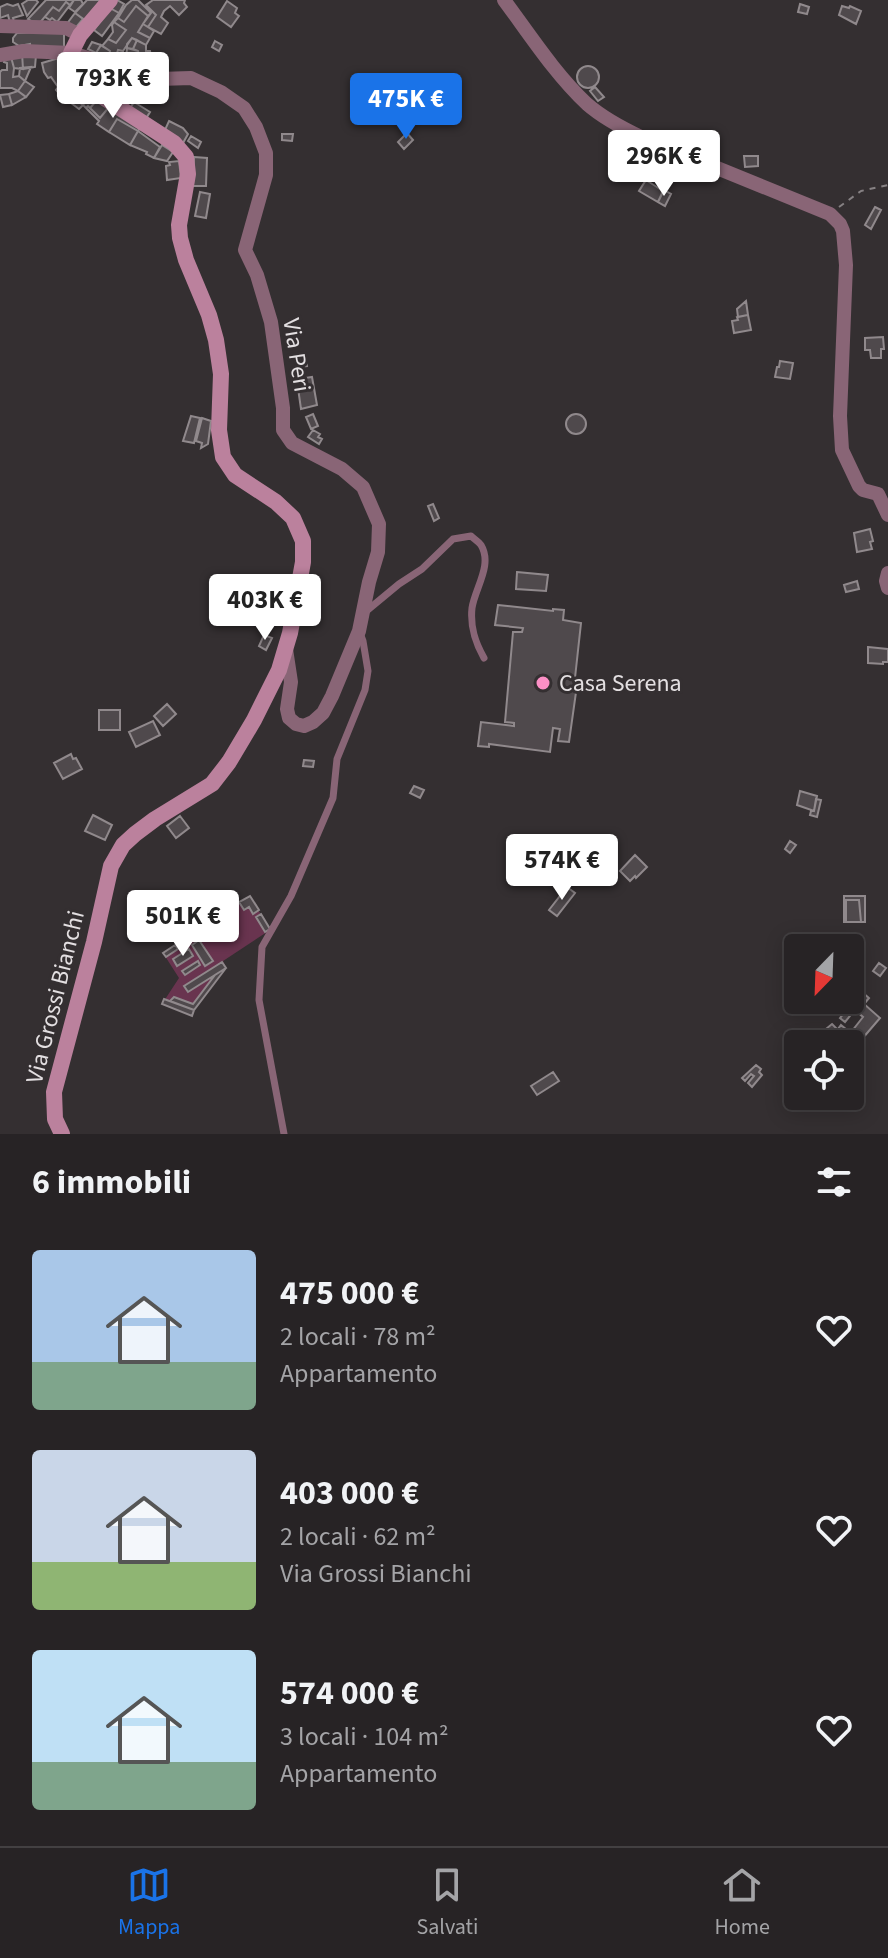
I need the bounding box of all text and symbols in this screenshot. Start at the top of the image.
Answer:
pin: 793K € [48,52,178,120]
text: 793K € [75,59,151,96]
pin: 475K € [341,73,471,141]
text: 475K € [368,80,444,117]
pin: 296K € [599,130,729,198]
text: 296K € [626,137,702,174]
street label: Via Peri [273,316,320,395]
pin: 403K € [200,574,330,642]
text: 403K € [227,581,303,618]
place label: Casa Serena [559,666,682,701]
marker: Casa Serena [534,674,552,692]
pin: 574K € [497,834,627,902]
text: 574K € [524,841,600,878]
pin: 501K € [118,890,248,958]
text: 501K € [145,897,221,934]
street label: Via Grossi Bianchi [17,907,94,1087]
north arrow [784,934,864,1014]
map controls [784,934,864,1110]
button: locate [784,1030,864,1110]
text: 6 immobili [32,1158,191,1207]
icon: filters [812,1160,856,1204]
text: 475 000 € [280,1269,419,1318]
icon: home [96,1282,192,1378]
icon: heart [812,1308,856,1352]
text: 2 locali · 78 m² [280,1318,436,1355]
text: Appartamento [280,1355,437,1392]
text: 403 000 € [280,1469,419,1518]
icon: home [96,1482,192,1578]
icon: heart [812,1508,856,1552]
text: 2 locali · 62 m² [280,1518,436,1555]
text: Via Grossi Bianchi [280,1555,472,1592]
text: 574 000 € [280,1669,419,1718]
icon: home [96,1682,192,1778]
icon: heart [812,1708,856,1752]
text: 3 locali · 104 m² [280,1718,449,1755]
text: Appartamento [280,1755,437,1792]
tab: Mappa [118,1863,180,1943]
tab: Salvati [416,1863,478,1943]
tab: Home [714,1863,770,1943]

